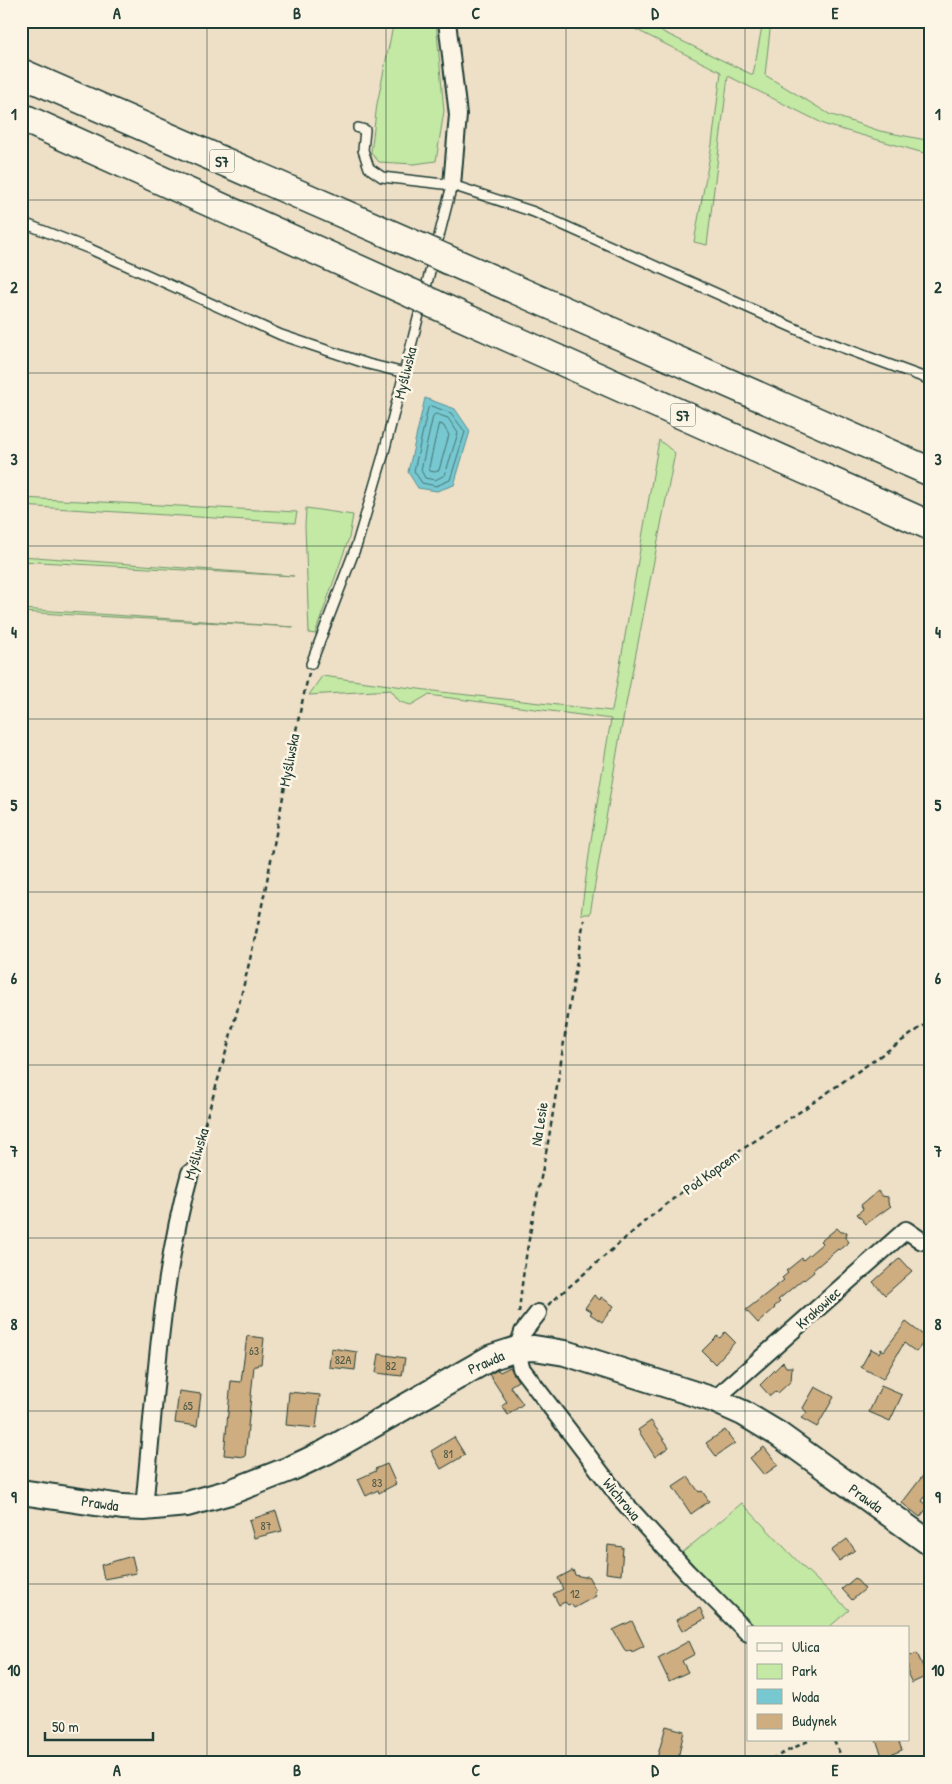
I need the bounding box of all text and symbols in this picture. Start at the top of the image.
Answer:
text: A [113,2,121,24]
text: B [293,2,301,24]
text: C [472,2,481,24]
text: D [651,2,659,24]
text: E [831,2,839,24]
text: 1 [11,103,17,125]
text: 1 [935,103,941,125]
road number: S7 [210,150,234,172]
text: 2 [10,276,18,298]
text: 2 [934,276,942,298]
street label: Myśliwska [388,345,422,401]
road number: S7 [670,404,696,426]
text: 3 [10,448,18,470]
text: 3 [934,448,942,470]
text: 4 [11,621,17,643]
text: 4 [935,621,941,643]
street label: Myśliwska [274,732,304,788]
text: 5 [11,794,18,816]
text: 5 [935,794,942,816]
text: 6 [11,967,18,989]
text: 6 [935,967,942,989]
street label: Na Lesie [525,1101,553,1147]
street label: Myśliwska [178,1125,214,1183]
text: 7 [9,1140,18,1162]
text: 7 [933,1140,942,1162]
street label: Pod Kopcem [679,1144,743,1200]
street label: Krakowiec [791,1282,845,1334]
text: 8 [11,1313,18,1335]
text: 8 [935,1313,942,1335]
house number: 63 [249,1342,259,1359]
street label: Prawda [465,1345,508,1379]
house number: 82A [335,1351,351,1368]
house number: 82 [386,1357,397,1374]
house number: 65 [183,1397,193,1414]
house number: 81 [443,1445,453,1462]
street label: Wichrowa [598,1473,646,1525]
house number: 83 [372,1474,382,1491]
street label: Prawda [845,1478,887,1518]
text: 9 [11,1486,17,1508]
text: 9 [935,1486,941,1508]
street label: Prawda [80,1490,120,1516]
house number: 87 [260,1517,272,1534]
house number: 12 [570,1585,580,1602]
legend [747,1626,910,1742]
text: Ulica [792,1636,819,1657]
text: 10 [8,1659,20,1681]
text: 10 [932,1659,944,1681]
text: Park [792,1660,817,1681]
text: Woda [792,1686,819,1707]
scale bar [45,1709,152,1741]
text: Budynek [792,1710,837,1731]
text: 50 m [52,1716,79,1737]
text: A [113,1759,121,1781]
text: B [293,1759,301,1781]
text: C [472,1759,481,1781]
text: D [651,1759,659,1781]
text: E [831,1759,839,1781]

